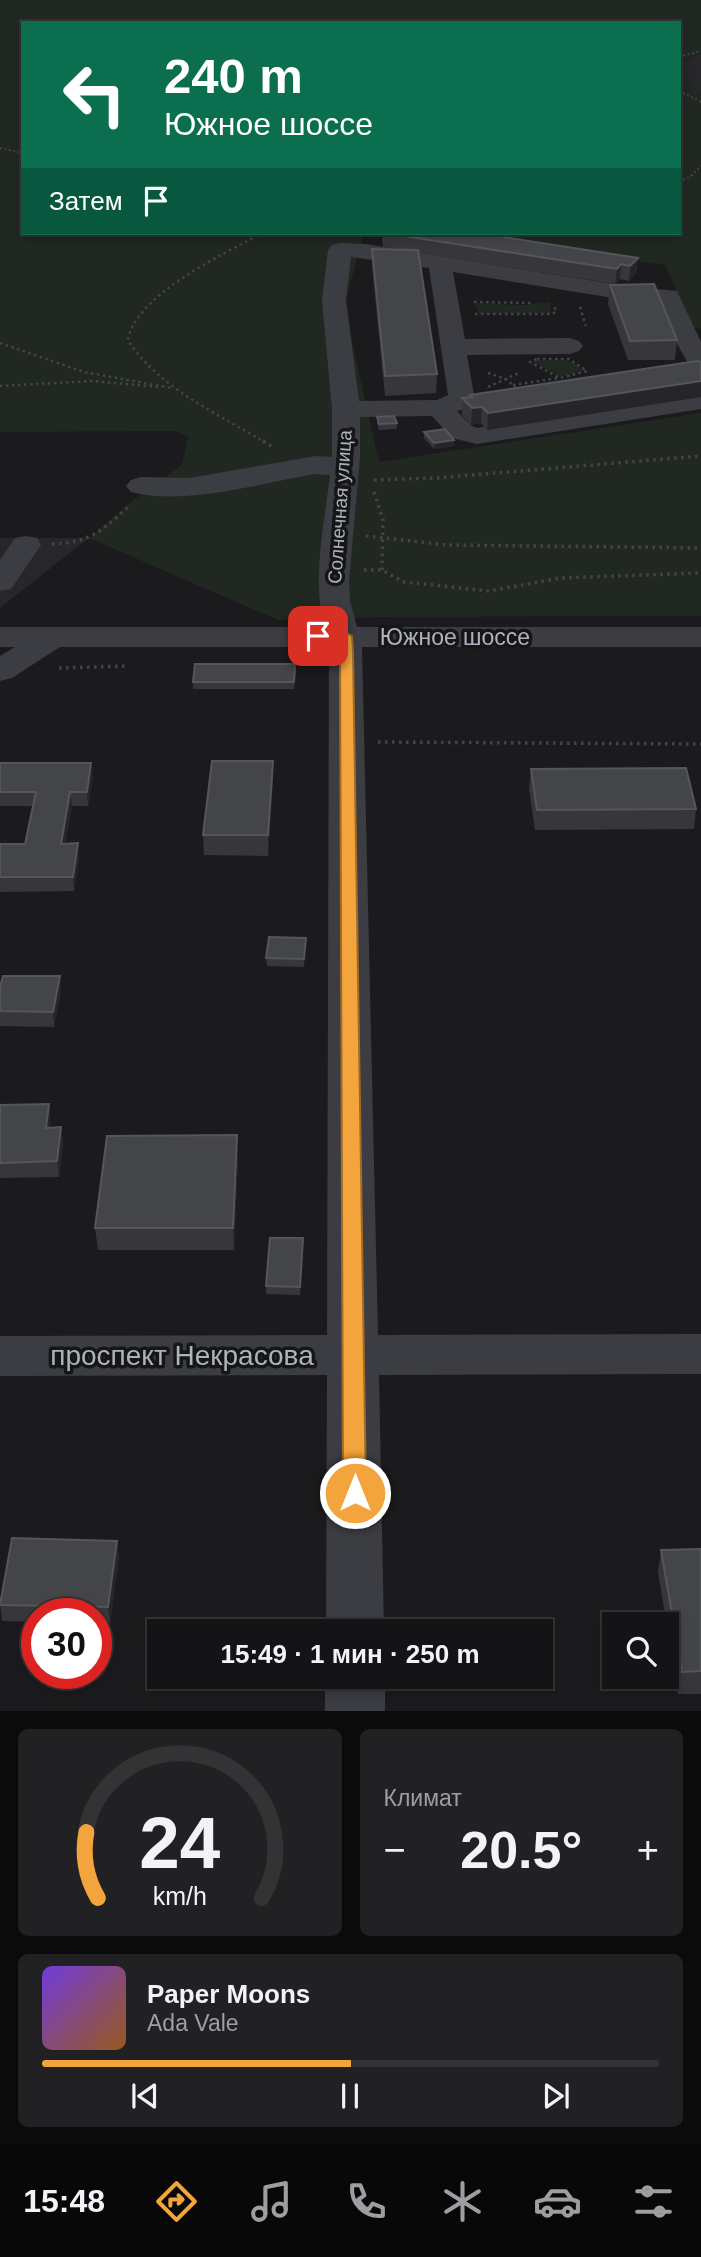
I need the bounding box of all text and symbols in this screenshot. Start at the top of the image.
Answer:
icon: left [49,49,140,140]
text: 240 m [164,49,303,103]
text: Южное шоссе [164,106,373,142]
icon: arrive [137,182,175,220]
text: Затем [49,186,123,216]
street label: Солнечная улица [324,429,356,585]
pin [288,606,348,666]
icon: arrive [299,617,337,655]
street label: Южное шоссе [380,624,530,650]
street label: проспект Некрасова [50,1340,314,1371]
position arrow [318,1456,392,1530]
speed limit sign: 30 [21,1598,112,1689]
map controls [602,1612,679,1689]
button: search [602,1612,679,1689]
text: 15:49 · 1 мин · 250 m [220,1639,480,1669]
text: Климат [384,1785,462,1811]
text: 24 [139,1803,221,1884]
text: 20.5° [460,1821,582,1879]
text: − [384,1829,406,1871]
text: + [637,1829,659,1871]
text: km/h [153,1882,207,1910]
text: Paper Moons [147,1979,310,2009]
text: Ada Vale [147,2010,239,2036]
icon: previous [126,2077,164,2115]
icon: pause [331,2077,369,2115]
icon: next [537,2077,575,2115]
icon: directions [152,2177,201,2226]
icon: music [247,2177,296,2226]
icon: phone [342,2177,391,2226]
icon: climate [438,2177,487,2226]
icon: car [533,2177,582,2226]
icon: filters [629,2177,678,2226]
text: 15:48 [23,2183,105,2219]

